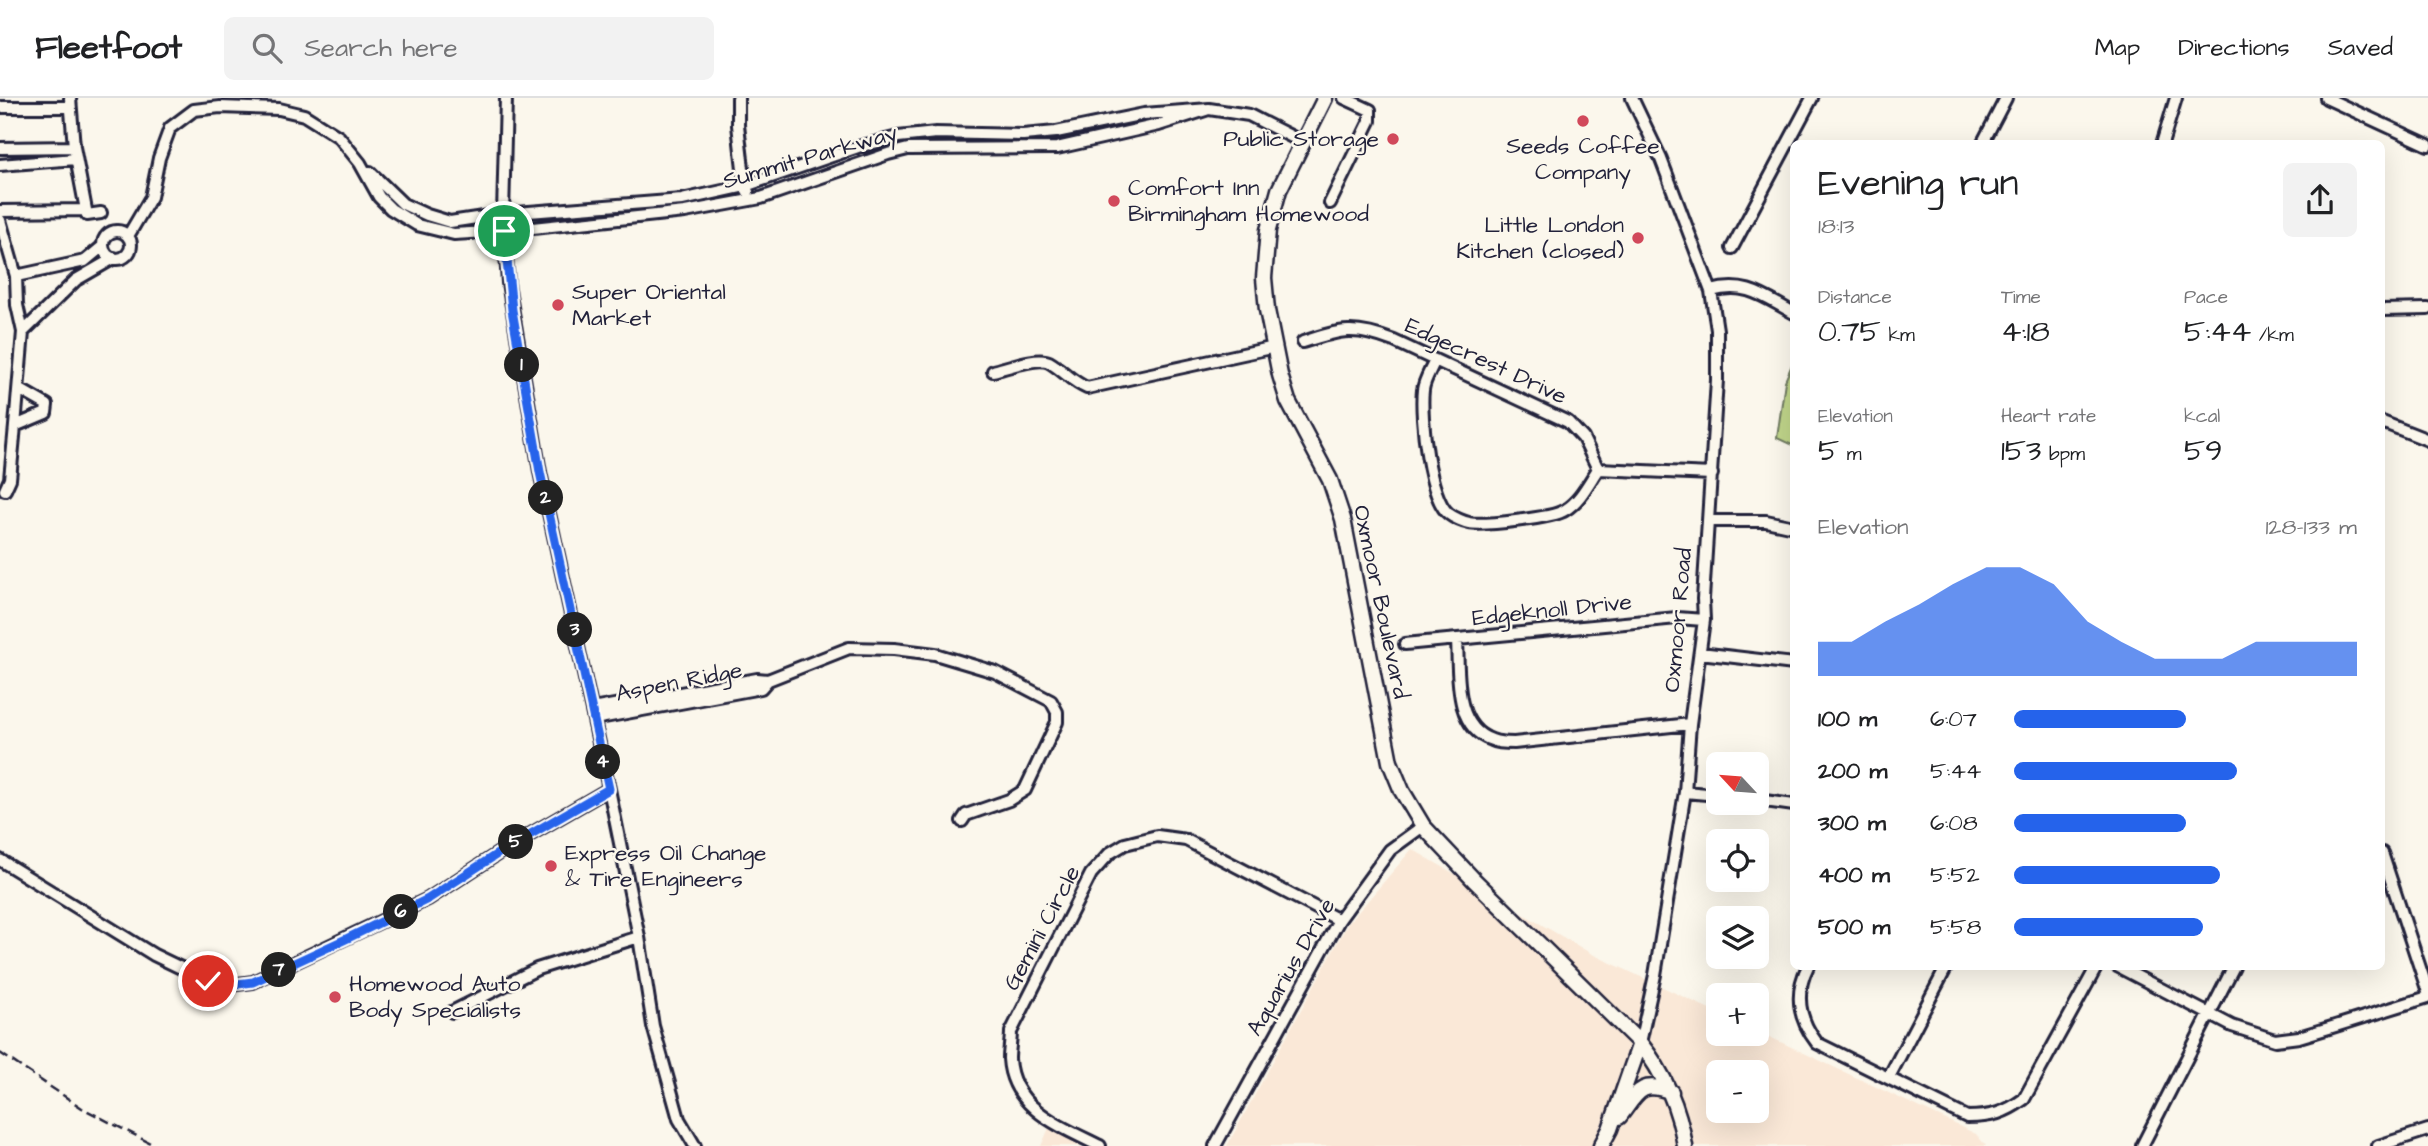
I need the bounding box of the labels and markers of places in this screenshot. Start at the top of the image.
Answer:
marker: Seeds Coffee Company [1575,113,1591,129]
place label: Public Storage [1223,123,1379,156]
place label: Seeds Coffee Company [1506,130,1660,189]
marker: Public Storage [1385,131,1401,147]
place label: Comfort Inn Birmingham Homewood [1128,172,1369,231]
marker: Comfort Inn Birmingham Homewood [1106,193,1122,209]
pin [474,201,534,261]
place label: Little London Kitchen (closed) [1456,209,1624,267]
marker: Little London Kitchen (closed) [1630,230,1646,246]
place label: Super Oriental Market [572,276,726,334]
marker: Super Oriental Market [550,297,566,313]
pin: 1 [504,348,540,382]
pin: 2 [528,480,564,516]
pin: 3 [558,612,592,648]
pin: 4 [586,744,620,780]
pin: 5 [498,824,534,860]
place label: Express Oil Change & Tire Engineers [565,837,767,896]
marker: Express Oil Change & Tire Engineers [543,858,559,874]
pin: 6 [384,894,418,930]
pin [178,951,238,1011]
pin: 7 [262,952,296,988]
place label: Homewood Auto Body Specialists [349,968,521,1027]
marker: Homewood Auto Body Specialists [327,989,343,1005]

